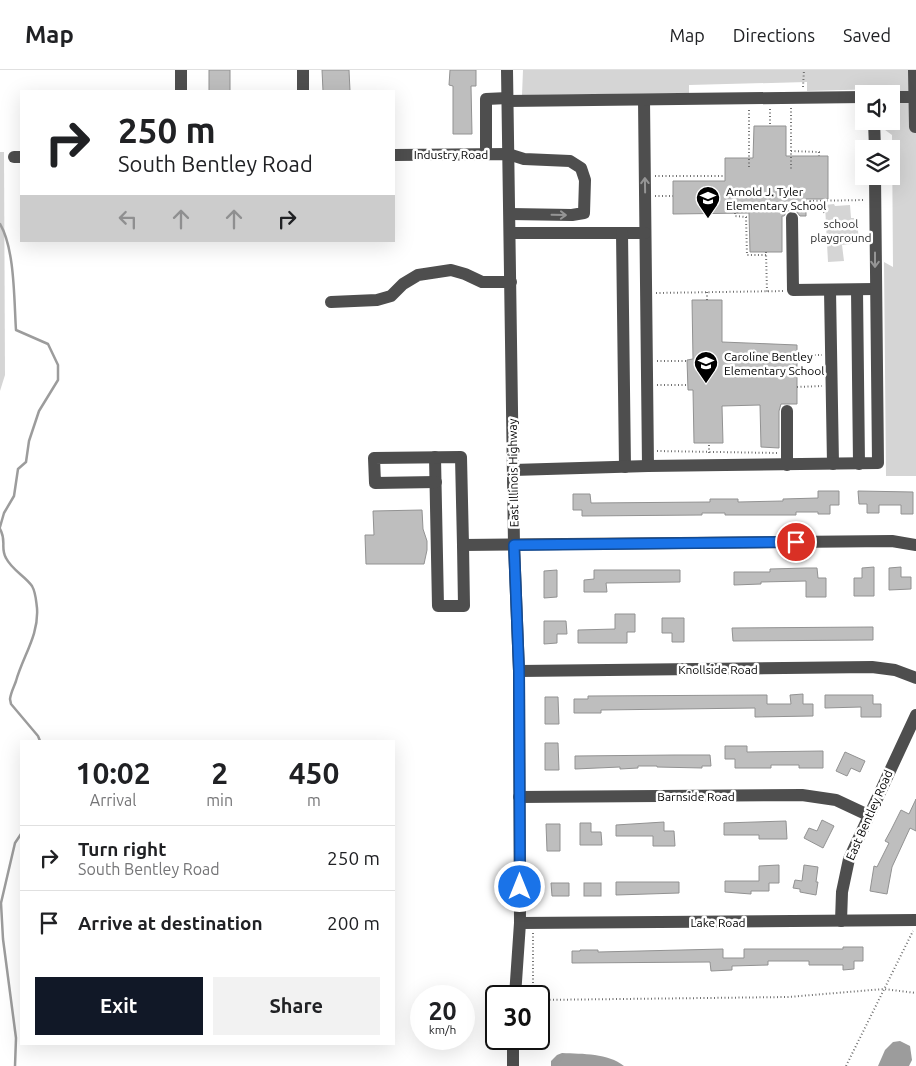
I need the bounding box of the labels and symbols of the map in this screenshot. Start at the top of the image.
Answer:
street label: Industry Road [414,148,488,161]
one-way arrow [640,177,650,193]
school or university icon: Arnold J. Tyler Elementary School [695,185,721,219]
place label: Arnold J. Tyler Elementary School [726,185,826,212]
one-way arrow [550,210,566,219]
park label: school playground [810,217,872,244]
one-way arrow [870,252,880,268]
school or university icon: Caroline Bentley Elementary School [693,350,719,384]
place label: Caroline Bentley Elementary School [724,350,824,377]
street label: East Illinois Highway [506,418,520,528]
pin [775,521,817,563]
street label: Knollside Road [678,663,758,676]
street label: East Bentley Road [843,768,895,862]
street label: Barnside Road [657,790,735,803]
position arrow [493,860,545,912]
street label: Lake Road [690,916,746,929]
speed limit sign: 30 [485,985,550,1050]

